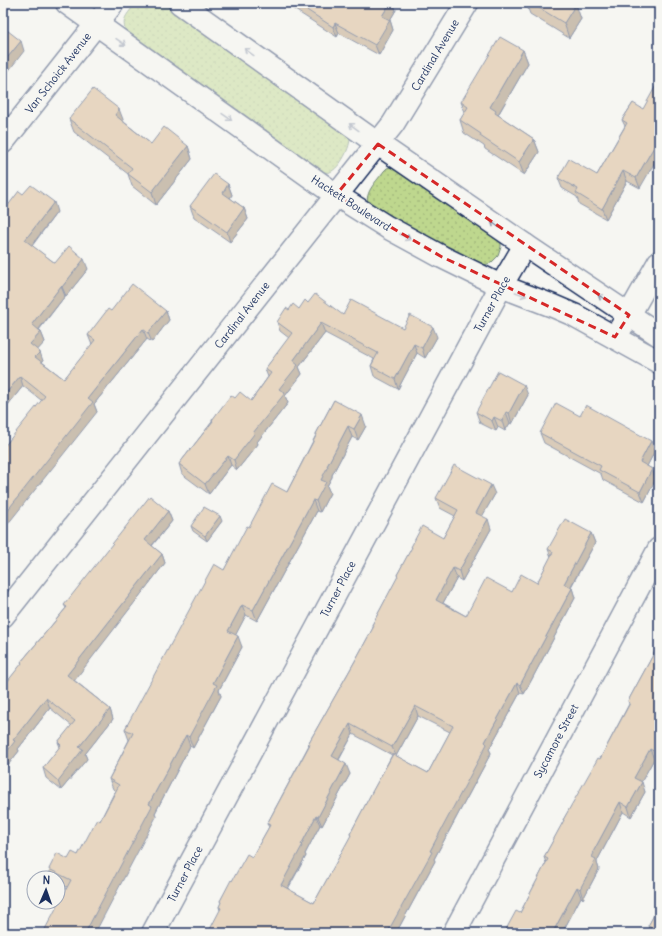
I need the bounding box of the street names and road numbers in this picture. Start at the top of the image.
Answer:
street label: Cardinal Avenue [408,16,462,93]
street label: Van Schoick Avenue [22,30,94,116]
street label: Hackett Boulevard [309,172,394,234]
street label: Turner Place [471,273,513,334]
street label: Cardinal Avenue [211,279,273,351]
street label: Turner Place [317,558,359,620]
street label: Sycamore Street [531,701,582,781]
street label: Turner Place [164,843,206,905]

